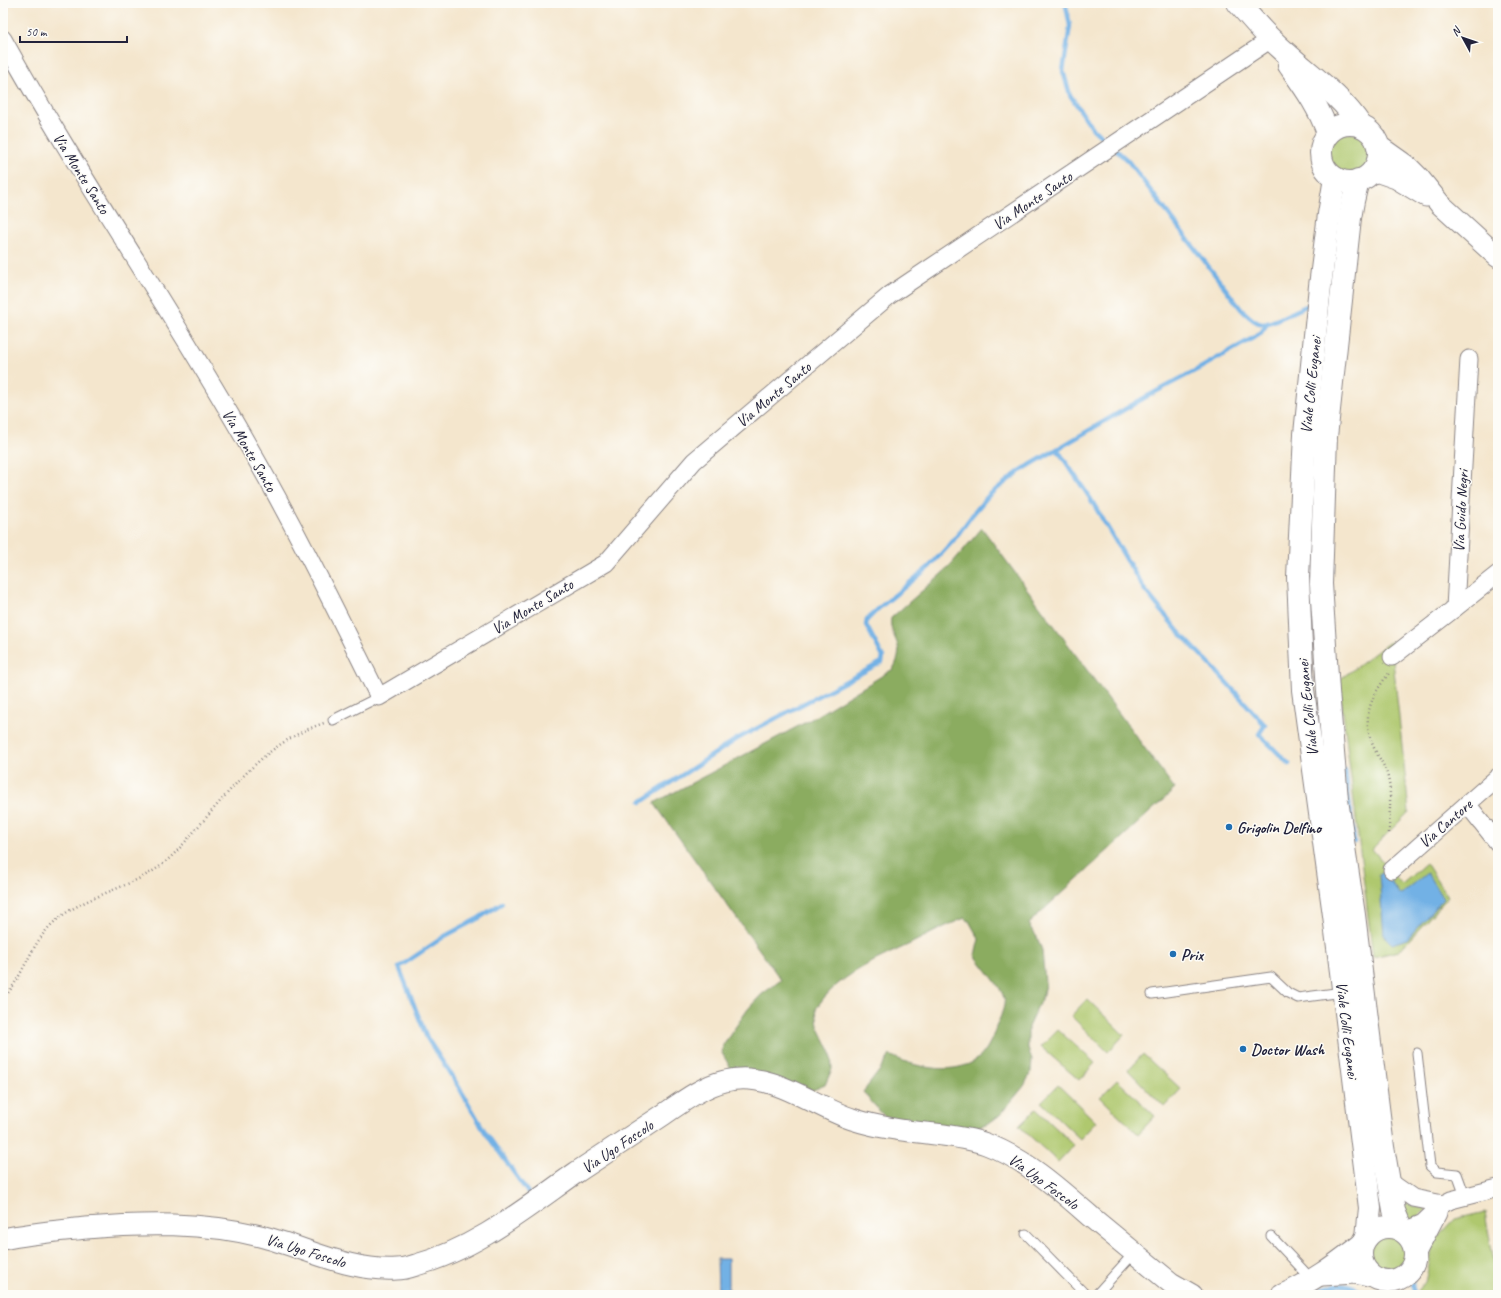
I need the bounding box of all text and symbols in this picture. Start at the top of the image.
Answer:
scale bar [20,18,127,44]
north arrow [1443,18,1483,58]
text: N [1448,23,1464,39]
text: 50 m [26,24,48,40]
street label: Via Monte Santo [48,129,115,219]
street label: Via Monte Santo [989,166,1077,235]
street label: Viale Colli Euganei [1296,334,1326,434]
street label: Via Monte Santo [732,357,816,432]
street label: Via Monte Santo [218,406,281,496]
street label: Via Guido Negri [1449,467,1473,553]
street label: Via Monte Santo [488,574,578,639]
street label: Viale Colli Euganei [1293,657,1323,757]
street label: Via Cantore [1415,794,1478,852]
place label: Grigolin Delfino [1237,818,1323,838]
marker: Grigolin Delfino [1224,822,1234,832]
place label: Prix [1181,945,1204,965]
marker: Prix [1168,949,1178,959]
street label: Viale Colli Euganei [1331,981,1363,1082]
place label: Doctor Wash [1251,1040,1325,1060]
marker: Doctor Wash [1238,1044,1248,1054]
street label: Via Ugo Foscolo [578,1115,658,1178]
street label: Via Ugo Foscolo [1004,1150,1084,1215]
street label: Via Ugo Foscolo [263,1229,349,1273]

